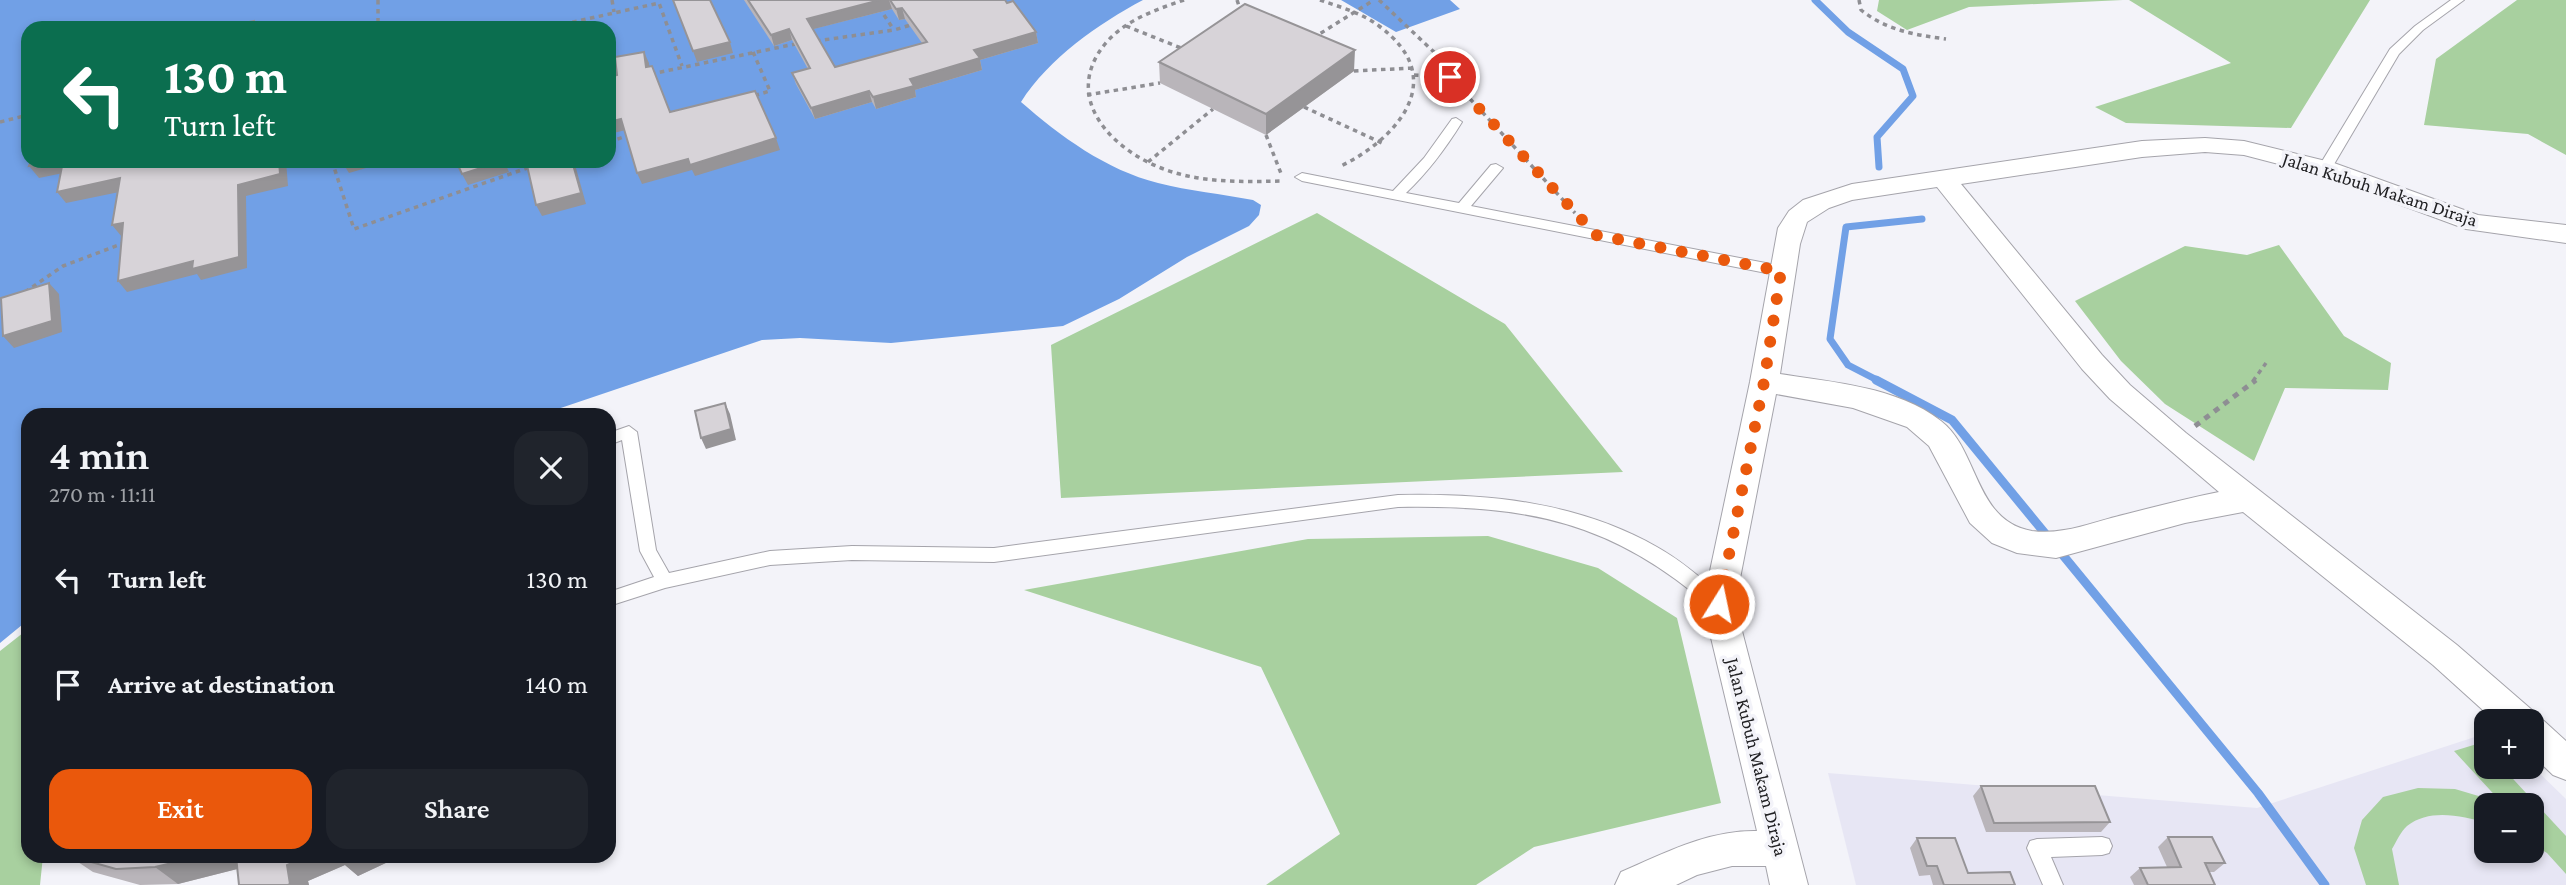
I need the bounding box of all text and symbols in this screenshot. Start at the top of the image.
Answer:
pin [1420,47,1480,107]
icon: left [49,49,140,140]
text: 130 m [164,49,287,104]
icon: arrive [1431,58,1469,96]
text: Turn left [164,107,275,143]
street label: Jalan Kubuh Makam Diraja [2278,147,2480,231]
text: 4 min [49,431,149,478]
button: close [514,431,588,505]
text: 270 m · 11:11 [49,481,156,507]
icon: left [49,561,87,599]
text: Turn left [108,565,206,594]
text: 130 m [527,565,588,594]
position arrow [1682,567,1756,641]
street label: Jalan Kubuh Makam Diraja [1721,654,1792,859]
icon: arrive [49,666,87,704]
text: Arrive at destination [108,670,335,699]
text: 140 m [526,670,588,699]
map controls [2474,709,2544,863]
button: + [2474,709,2544,779]
button: Exit [49,769,312,849]
button: Share [326,769,588,849]
button: − [2474,793,2544,863]

